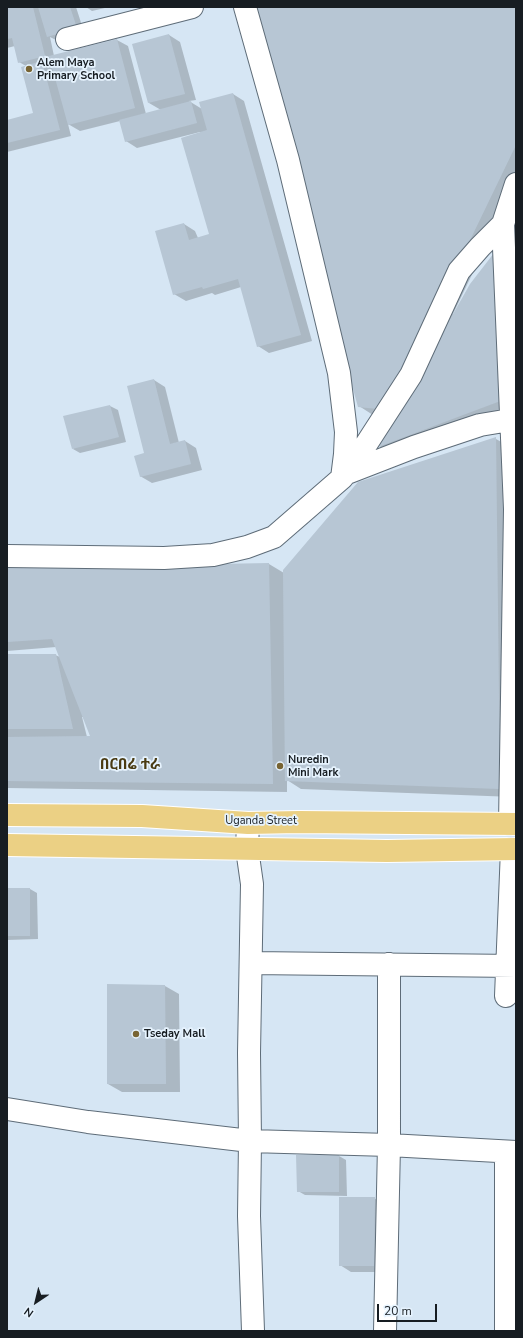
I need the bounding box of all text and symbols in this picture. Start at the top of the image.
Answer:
place label: Alem Maya Primary School [37,56,115,82]
marker: Alem Maya Primary School [24,64,34,74]
place label: Nuredin Mini Mark [288,753,338,779]
district label: በርበሬ ተራ [100,756,160,774]
marker: Nuredin Mini Mark [275,761,285,771]
street label: Uganda Street [225,814,297,828]
place label: Tseday Mall [144,1027,205,1041]
marker: Tseday Mall [131,1029,141,1039]
north arrow [16,1282,56,1322]
scale bar [379,1296,439,1322]
text: 20 m [384,1303,412,1319]
text: N [21,1304,37,1321]

